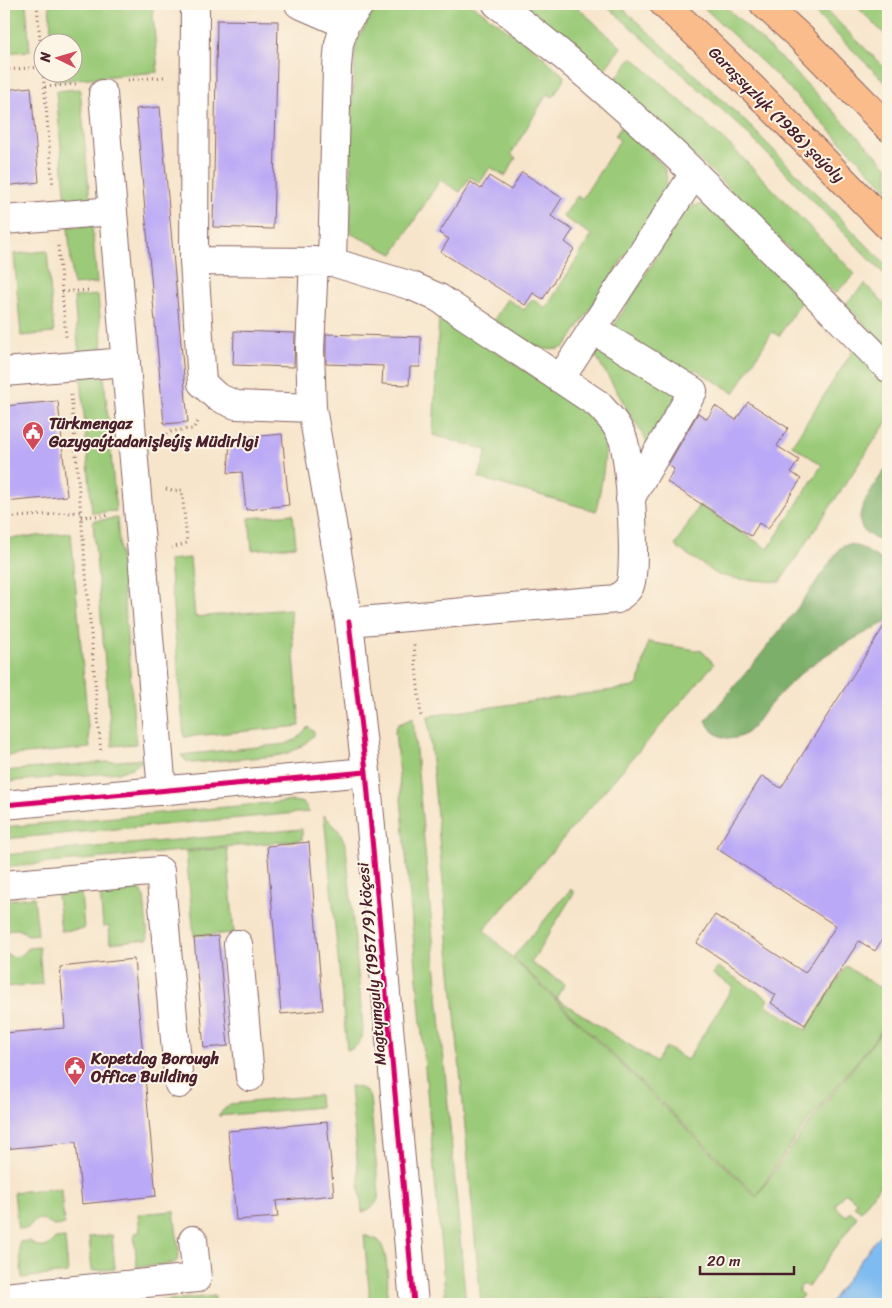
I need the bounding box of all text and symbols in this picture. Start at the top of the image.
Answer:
north arrow [32,32,82,82]
street label: Garaşsyzlyk (1986) şaýoly [701,39,852,190]
text: N [33,51,58,64]
place label: Türkmengaz Gazygaýtadanişleýiş Müdirligi [48,409,260,456]
public building icon: Türkmengaz Gazygaýtadanişleýiş Müdirligi [21,420,45,451]
street label: Magtymguly (1957/9) köçesi [348,861,395,1067]
place label: Kopetdag Borough Office Building [90,1044,220,1091]
public building icon: Kopetdag Borough Office Building [63,1055,87,1086]
scale bar [700,1243,793,1275]
text: 20 m [707,1248,741,1274]

